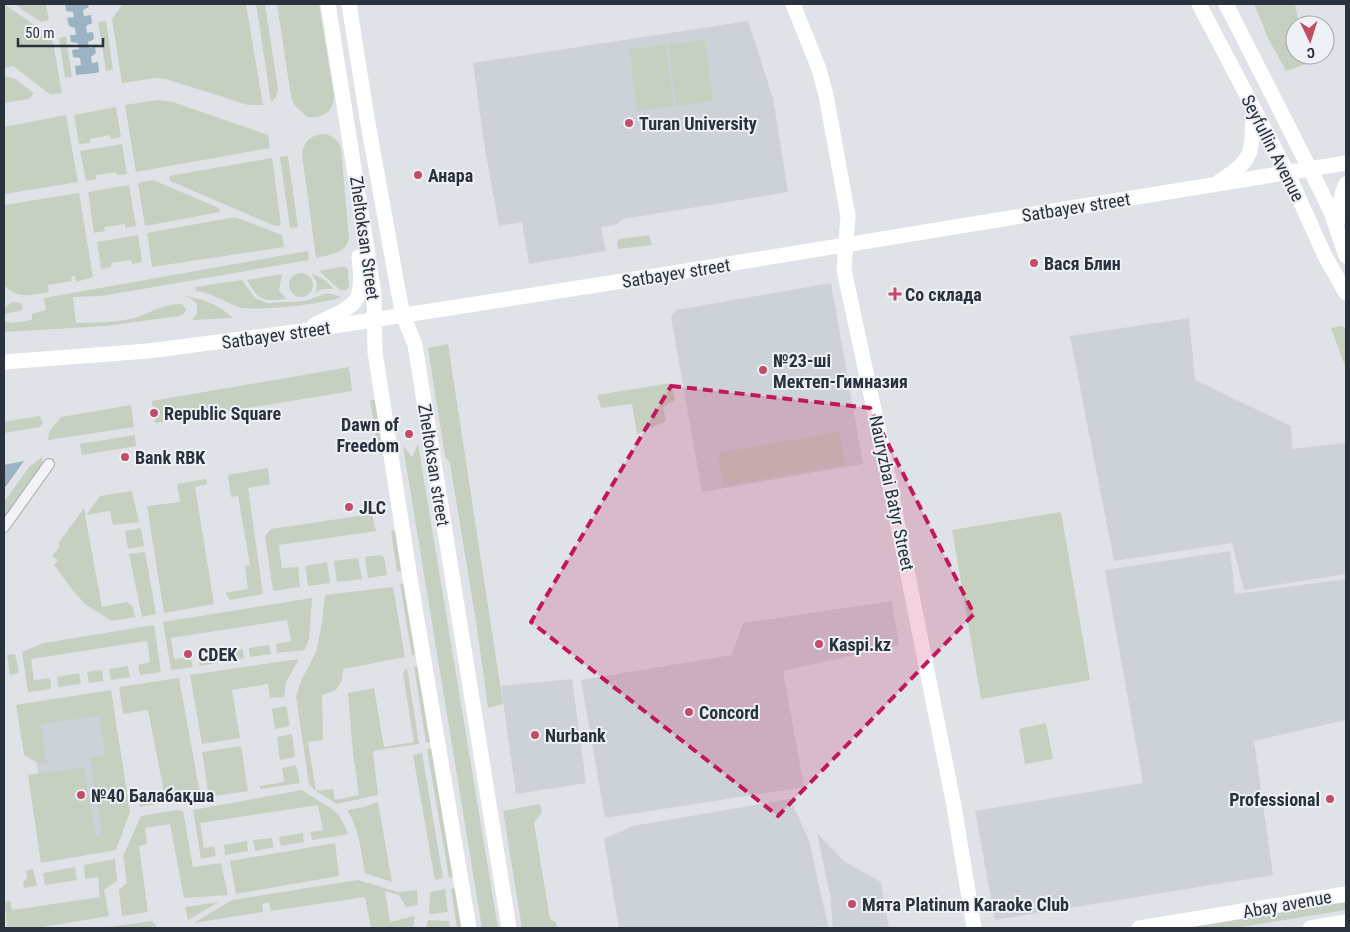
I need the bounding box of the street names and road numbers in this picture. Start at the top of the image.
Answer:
street label: Seyfullin Avenue [1237,91,1309,205]
street label: Zheltoksan Street [346,175,384,301]
street label: Satbayev street [1020,188,1132,226]
street label: Satbayev street [620,254,732,292]
street label: Satbayev street [220,317,332,353]
street label: Zheltoksan street [414,402,454,528]
street label: Nauryzbai Batyr Street [865,413,919,573]
street label: Abay avenue [1241,886,1333,922]

